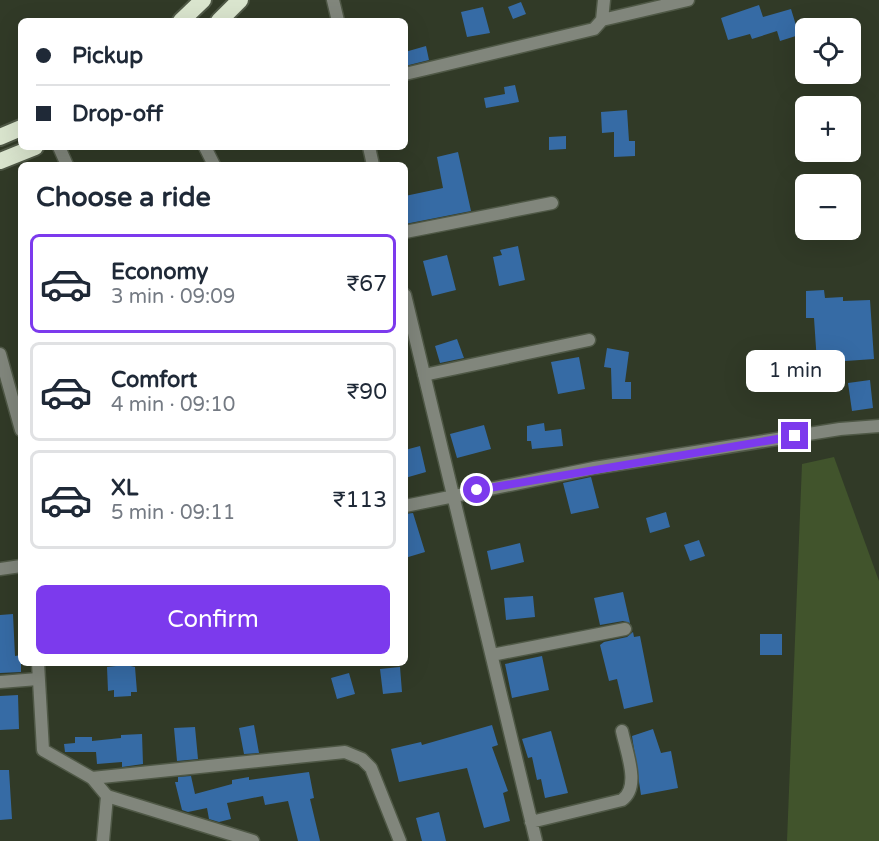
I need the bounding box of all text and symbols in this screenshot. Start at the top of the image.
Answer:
map controls [795,18,861,240]
button: locate [795,18,861,84]
text: Pickup [72,43,143,69]
button: + [795,96,861,162]
text: Drop-off [72,101,163,127]
button: − [795,174,861,240]
text: Choose a ride [36,181,211,214]
icon: car [39,257,93,311]
text: Economy [111,259,208,285]
text: ₹67 [346,271,387,297]
text: 3 min · 09:09 [111,285,235,309]
callout: 1 min [746,349,844,391]
text: 1 min [769,359,822,383]
icon: car [39,365,93,419]
text: Comfort [111,367,197,393]
text: ₹90 [346,379,387,405]
text: 4 min · 09:10 [111,393,235,417]
route end [781,422,808,449]
icon: car [39,473,93,527]
text: XL [111,475,138,501]
route start [463,476,490,503]
text: ₹113 [333,487,387,513]
text: 5 min · 09:11 [111,501,235,525]
button: Confirm [36,585,390,654]

